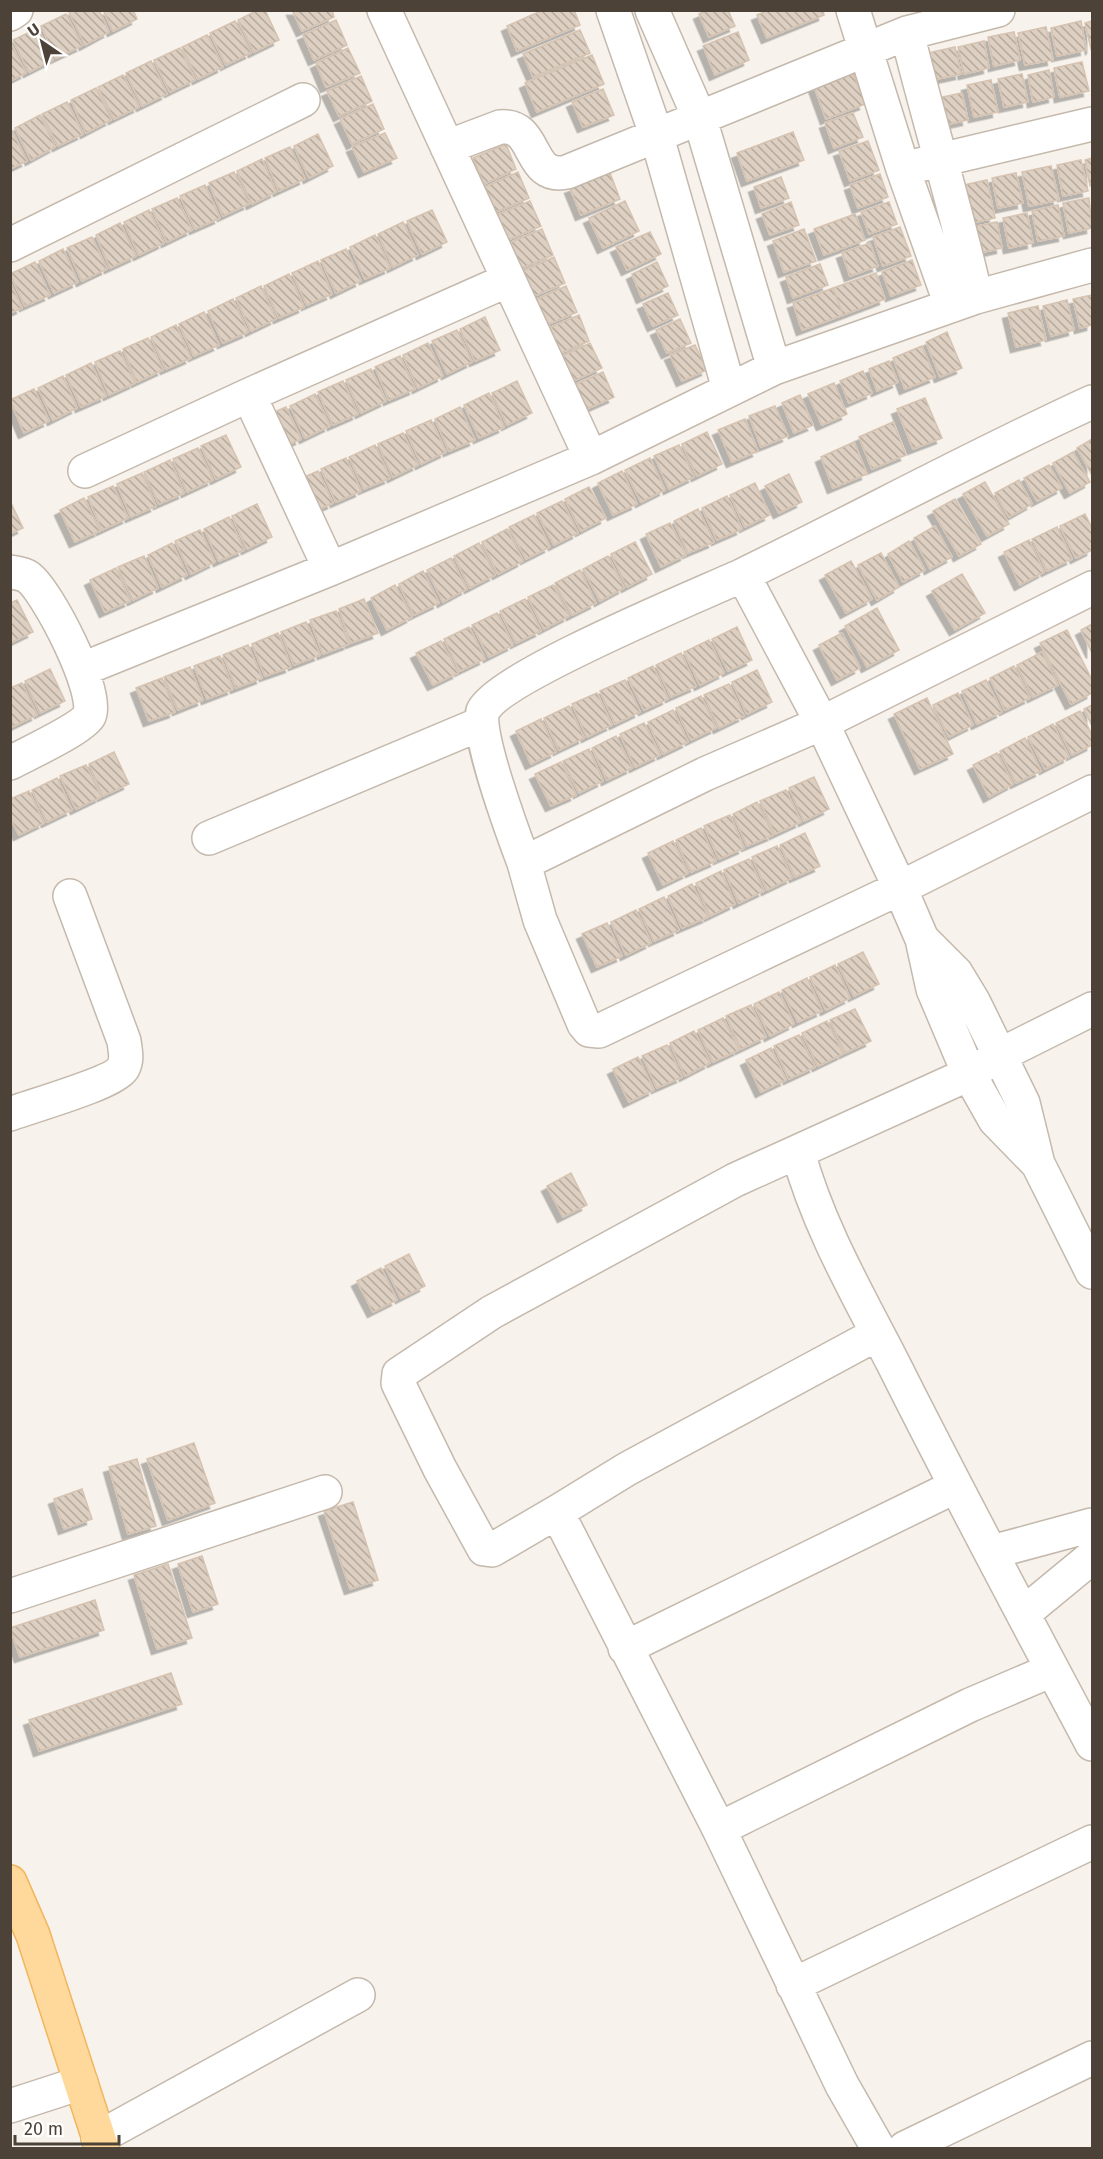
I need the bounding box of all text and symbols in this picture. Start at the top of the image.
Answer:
north arrow [12,12,72,72]
text: U [24,19,43,41]
scale bar [15,2108,118,2146]
text: 20 m [24,2118,63,2140]

